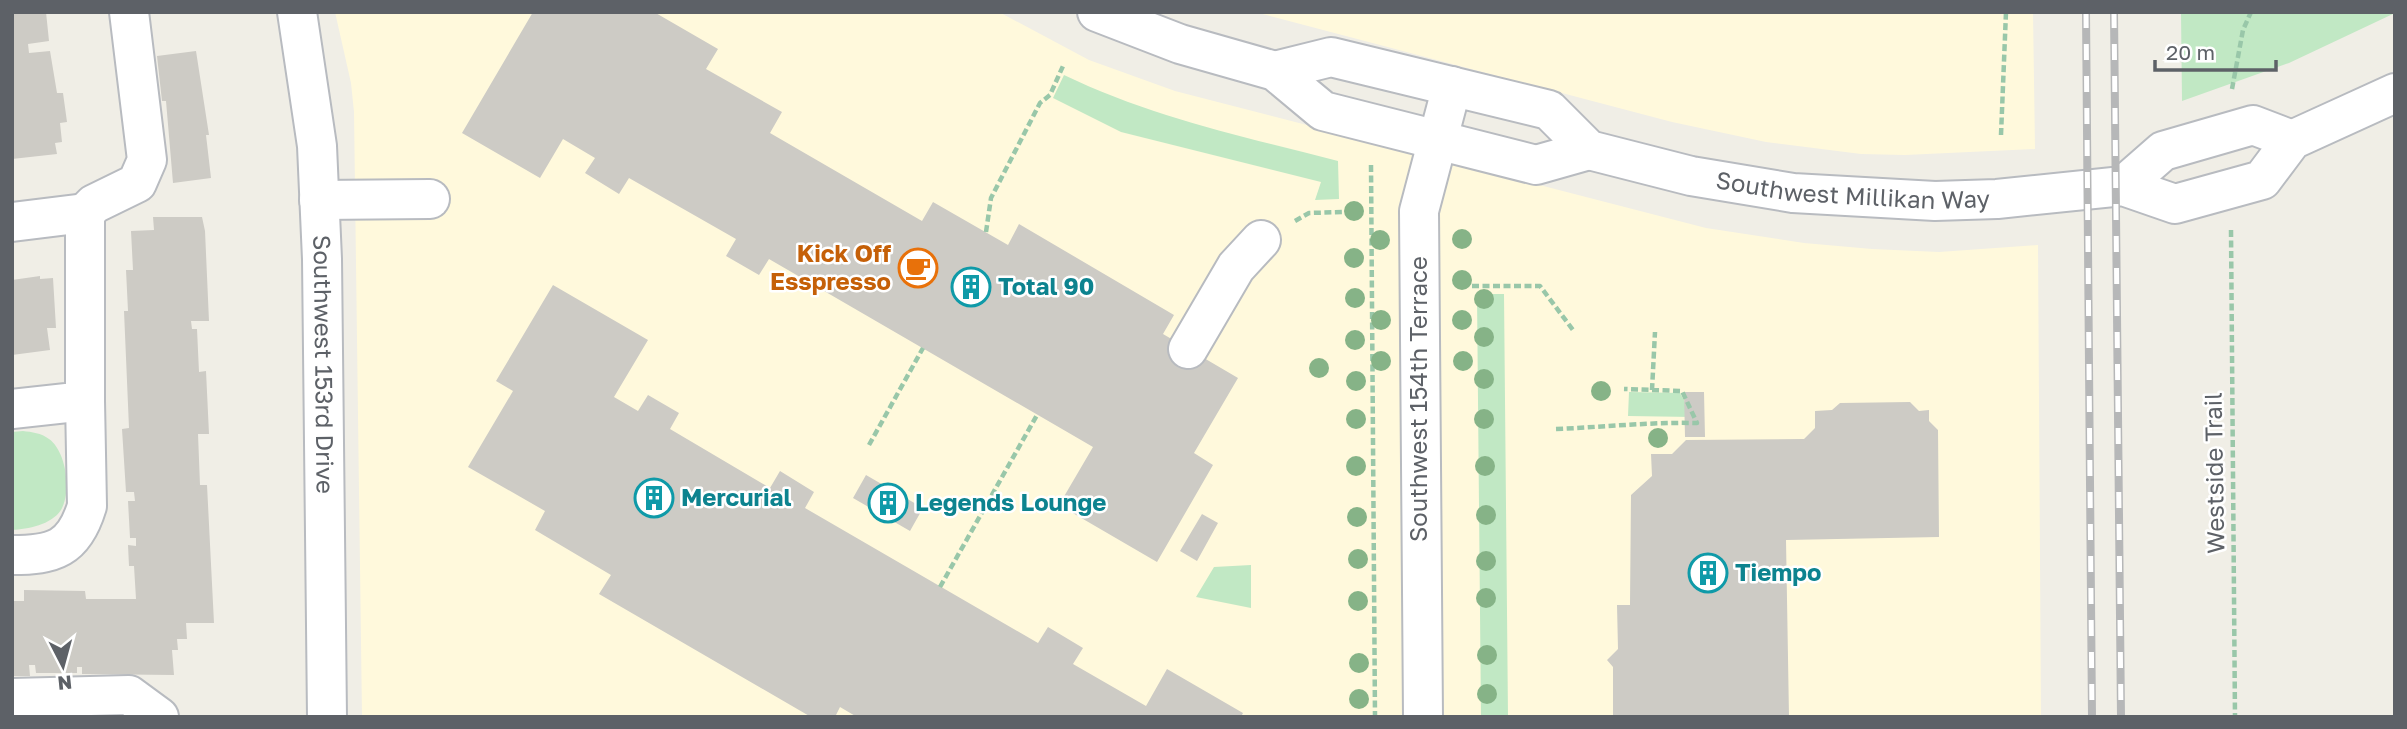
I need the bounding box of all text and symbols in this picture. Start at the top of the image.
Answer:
scale bar [2155,28,2276,72]
text: 20 m [2166,39,2215,65]
street label: Southwest Millikan Way [1714,164,1990,214]
street label: Southwest 153rd Drive [308,234,341,494]
place label: Kick Off Esspresso [770,238,891,295]
cafe icon: Kick Off Esspresso [897,247,939,289]
street label: Southwest 154th Terrace [1403,256,1432,542]
building icon: Total 90 [950,266,992,308]
place label: Total 90 [998,271,1094,300]
street label: Westside Trail [2198,392,2229,554]
building icon: Mercurial [633,477,675,519]
place label: Mercurial [681,482,792,511]
building icon: Legends Lounge [867,482,909,524]
place label: Legends Lounge [915,487,1106,516]
building icon: Tiempo [1687,552,1729,594]
place label: Tiempo [1735,557,1822,586]
north arrow [28,631,98,701]
text: N [56,671,73,696]

